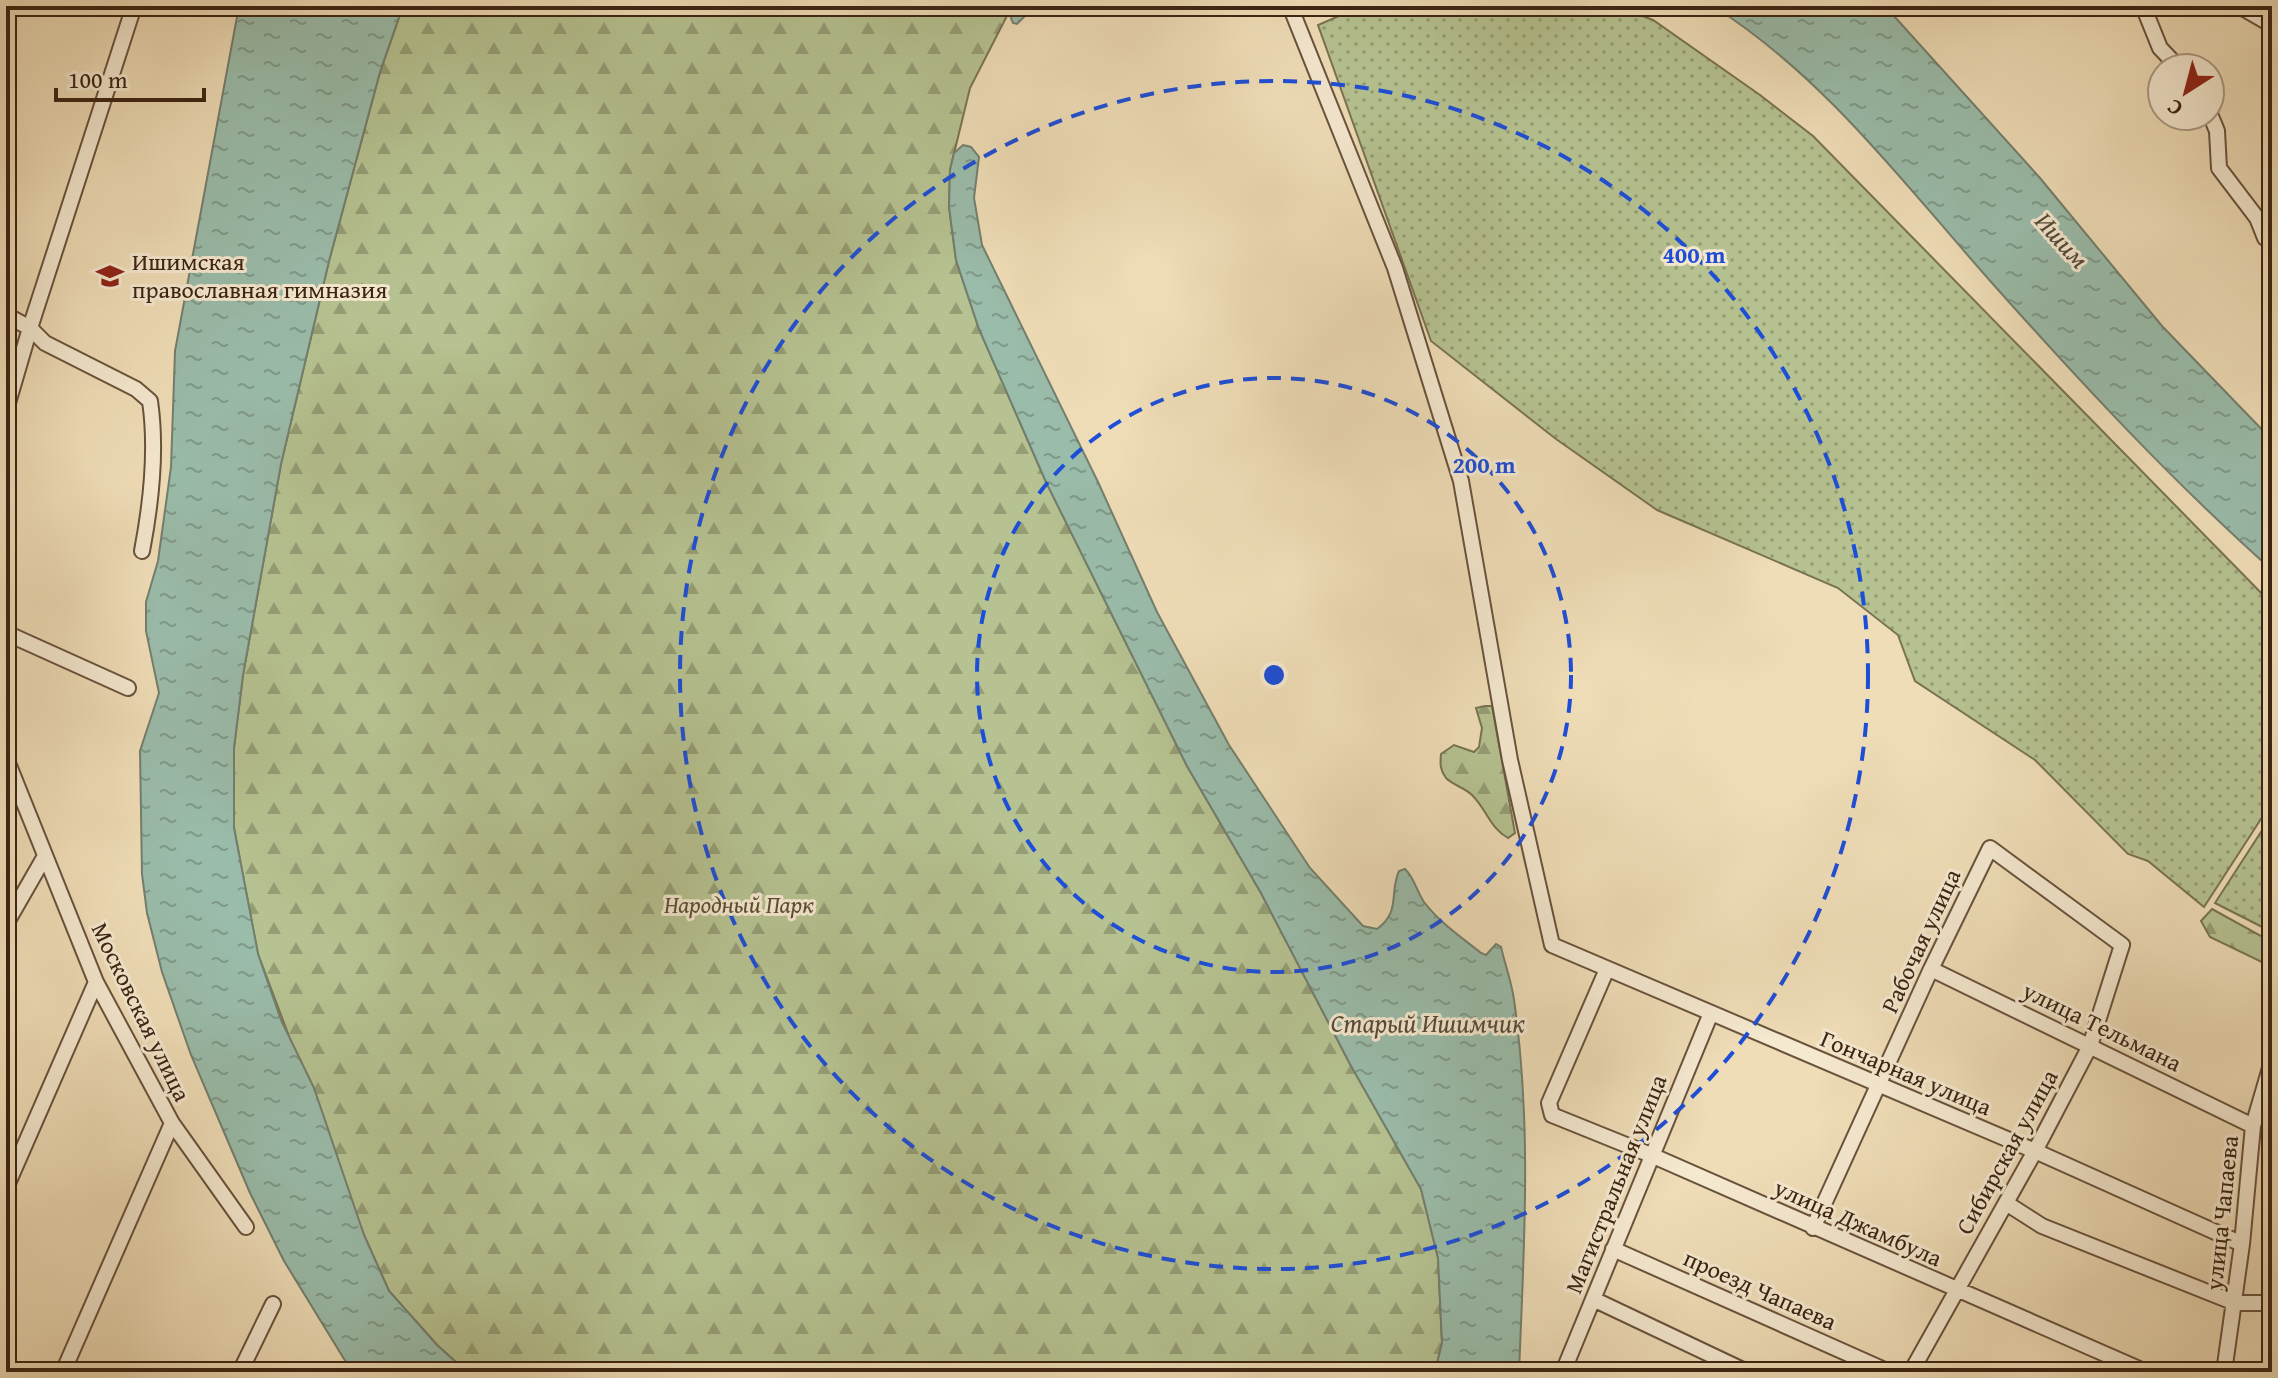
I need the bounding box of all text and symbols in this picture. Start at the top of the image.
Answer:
scale bar [56,52,204,102]
north arrow [2146,52,2226,132]
text: 100 m [68,62,128,97]
text: С [2160,92,2189,125]
water label: Ишим [2026,203,2099,277]
text: 400 m [1662,237,1726,272]
place label: Ишимская православная гимназия [132,244,387,307]
school or university icon: Ишимская православная гимназия [95,261,125,291]
text: 200 m [1452,447,1516,482]
centre of rings [1260,661,1288,689]
street label: Рабочая улица [1872,862,1969,1019]
park label: Народный Парк [664,887,814,922]
street label: Московская улица [83,916,200,1108]
street label: улица Тельмана [2016,972,2188,1080]
water label: Старый Ишимчик [1331,1003,1525,1042]
street label: Гончарная улица [1815,1021,1998,1125]
street label: Сибирская улица [1947,1062,2067,1241]
street label: Магистральная улица [1556,1069,1676,1299]
street label: улица Чапаева [2196,1133,2247,1293]
street label: улица Джамбула [1768,1169,1948,1276]
street label: проезд Чапаева [1678,1240,1843,1339]

